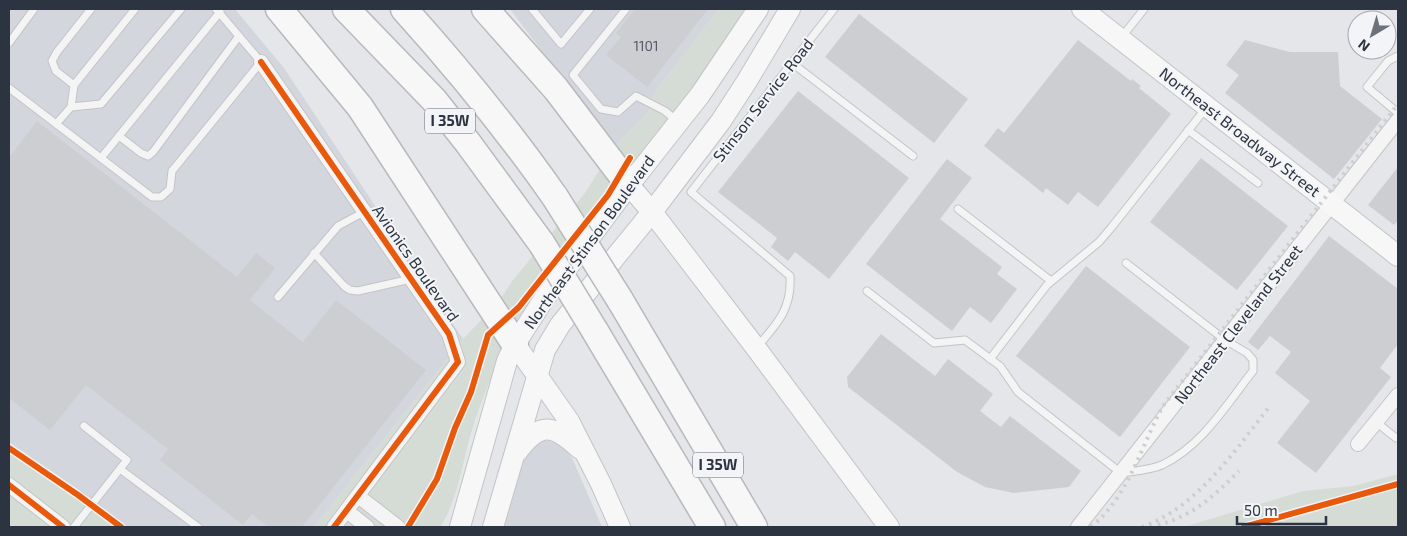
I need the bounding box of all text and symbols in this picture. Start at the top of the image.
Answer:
north arrow [1347,10,1397,60]
street label: Stinson Service Road [708,34,817,165]
text: N [1354,36,1373,55]
house number: 1101 [633,37,659,54]
street label: Northeast Broadway Street [1156,63,1324,200]
road number: I 35W [425,108,475,134]
street label: Northeast Stinson Boulevard [519,151,658,332]
street label: Avionics Boulevard [369,201,464,325]
street label: Northeast Cleveland Street [1170,240,1306,407]
road number: I 35W [693,452,743,478]
scale bar [1237,494,1326,526]
text: 50 m [1244,501,1278,519]

